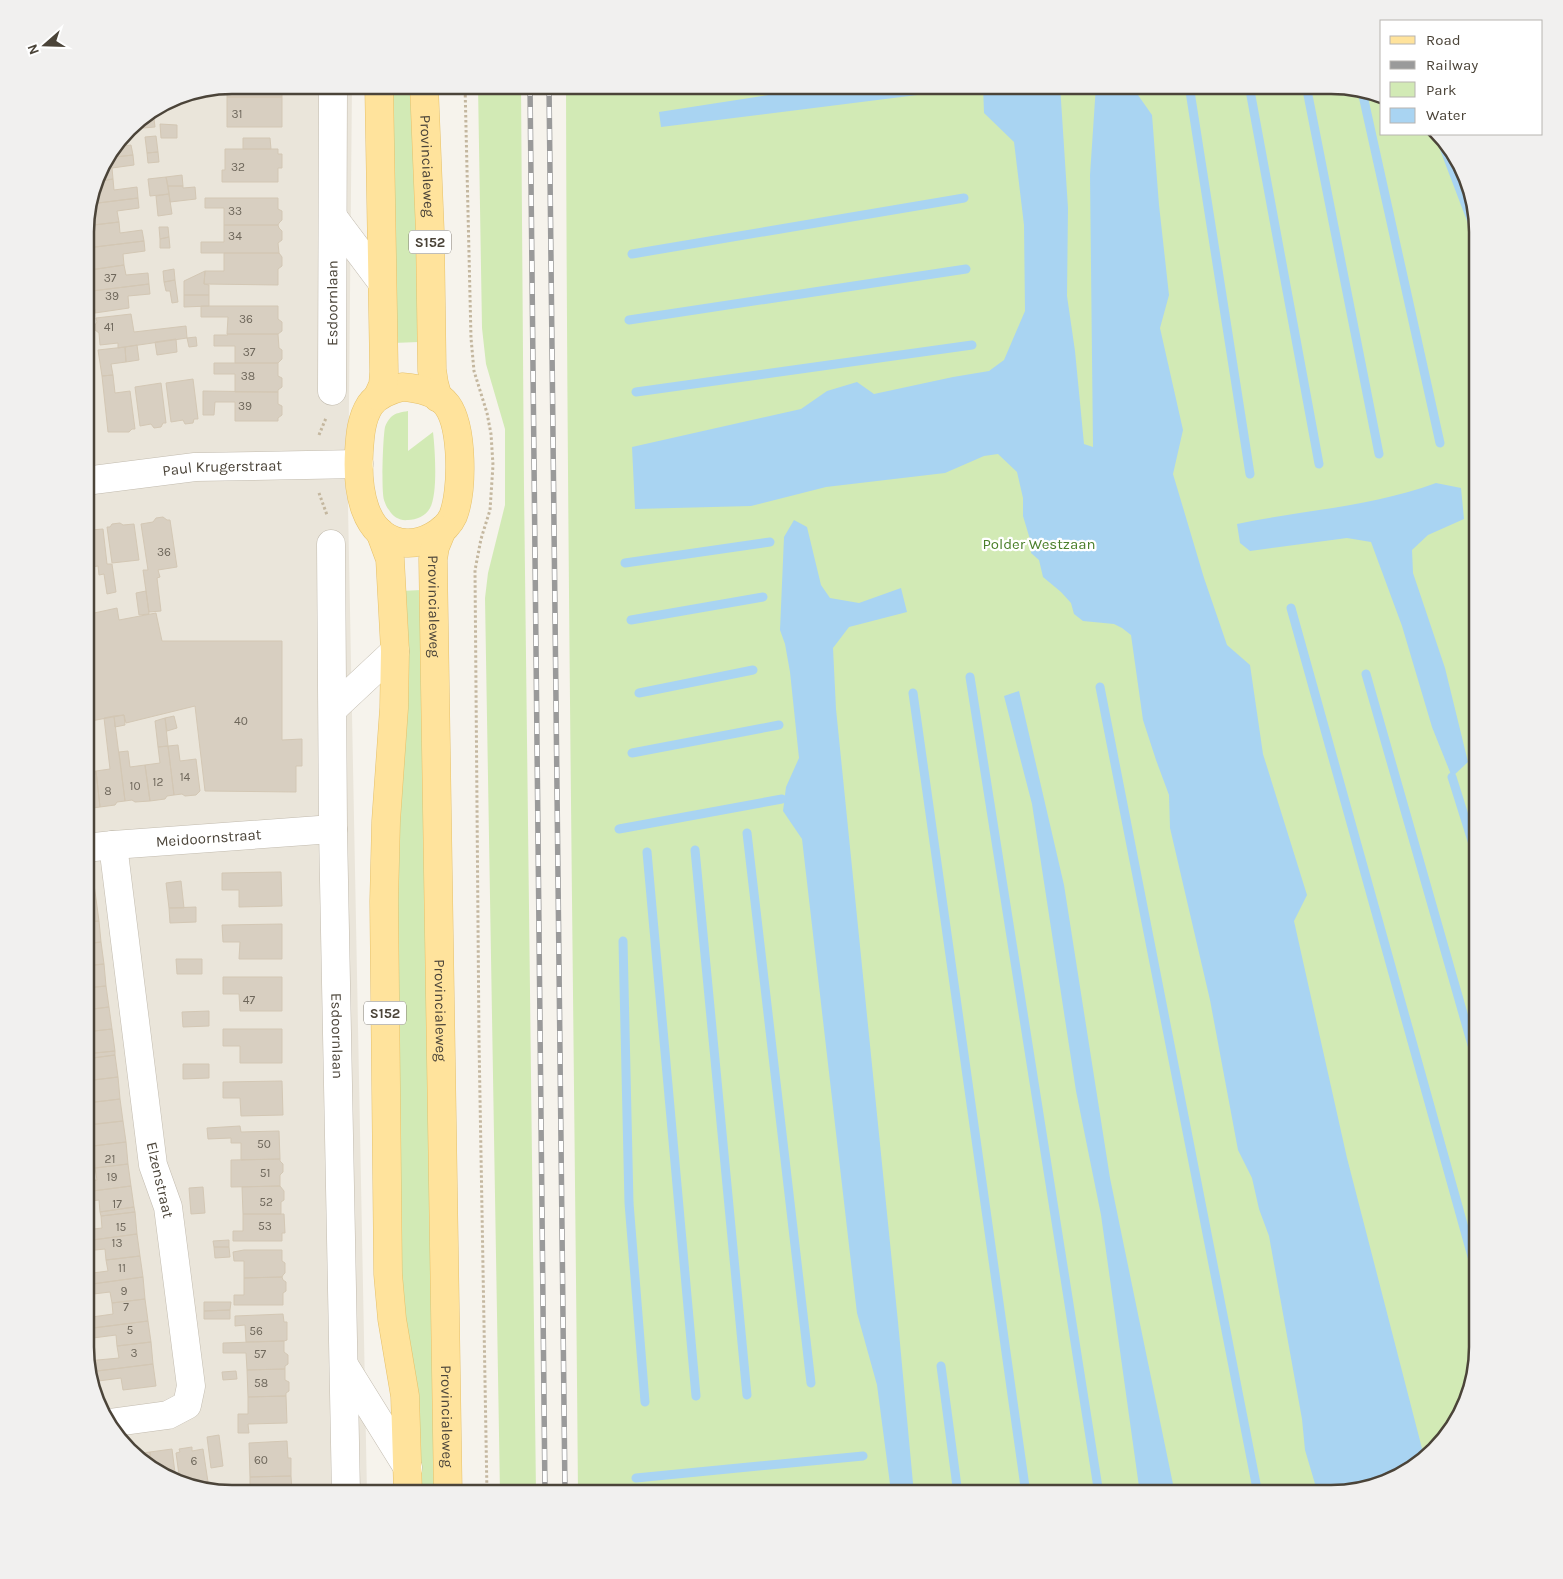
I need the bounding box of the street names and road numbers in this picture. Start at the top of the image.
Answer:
street label: Provincialeweg [416,114,438,218]
road number: S152 [409,230,451,253]
street label: Esdoornlaan [323,260,341,346]
street label: Paul Krugerstraat [161,456,283,480]
street label: Provincialeweg [424,555,444,658]
street label: Meidoornstraat [155,825,262,851]
street label: Provincialeweg [430,959,450,1062]
street label: Esdoornlaan [327,993,347,1079]
road number: S152 [364,1001,406,1024]
street label: Elzenstraat [143,1140,178,1220]
street label: Provincialeweg [437,1365,457,1468]

